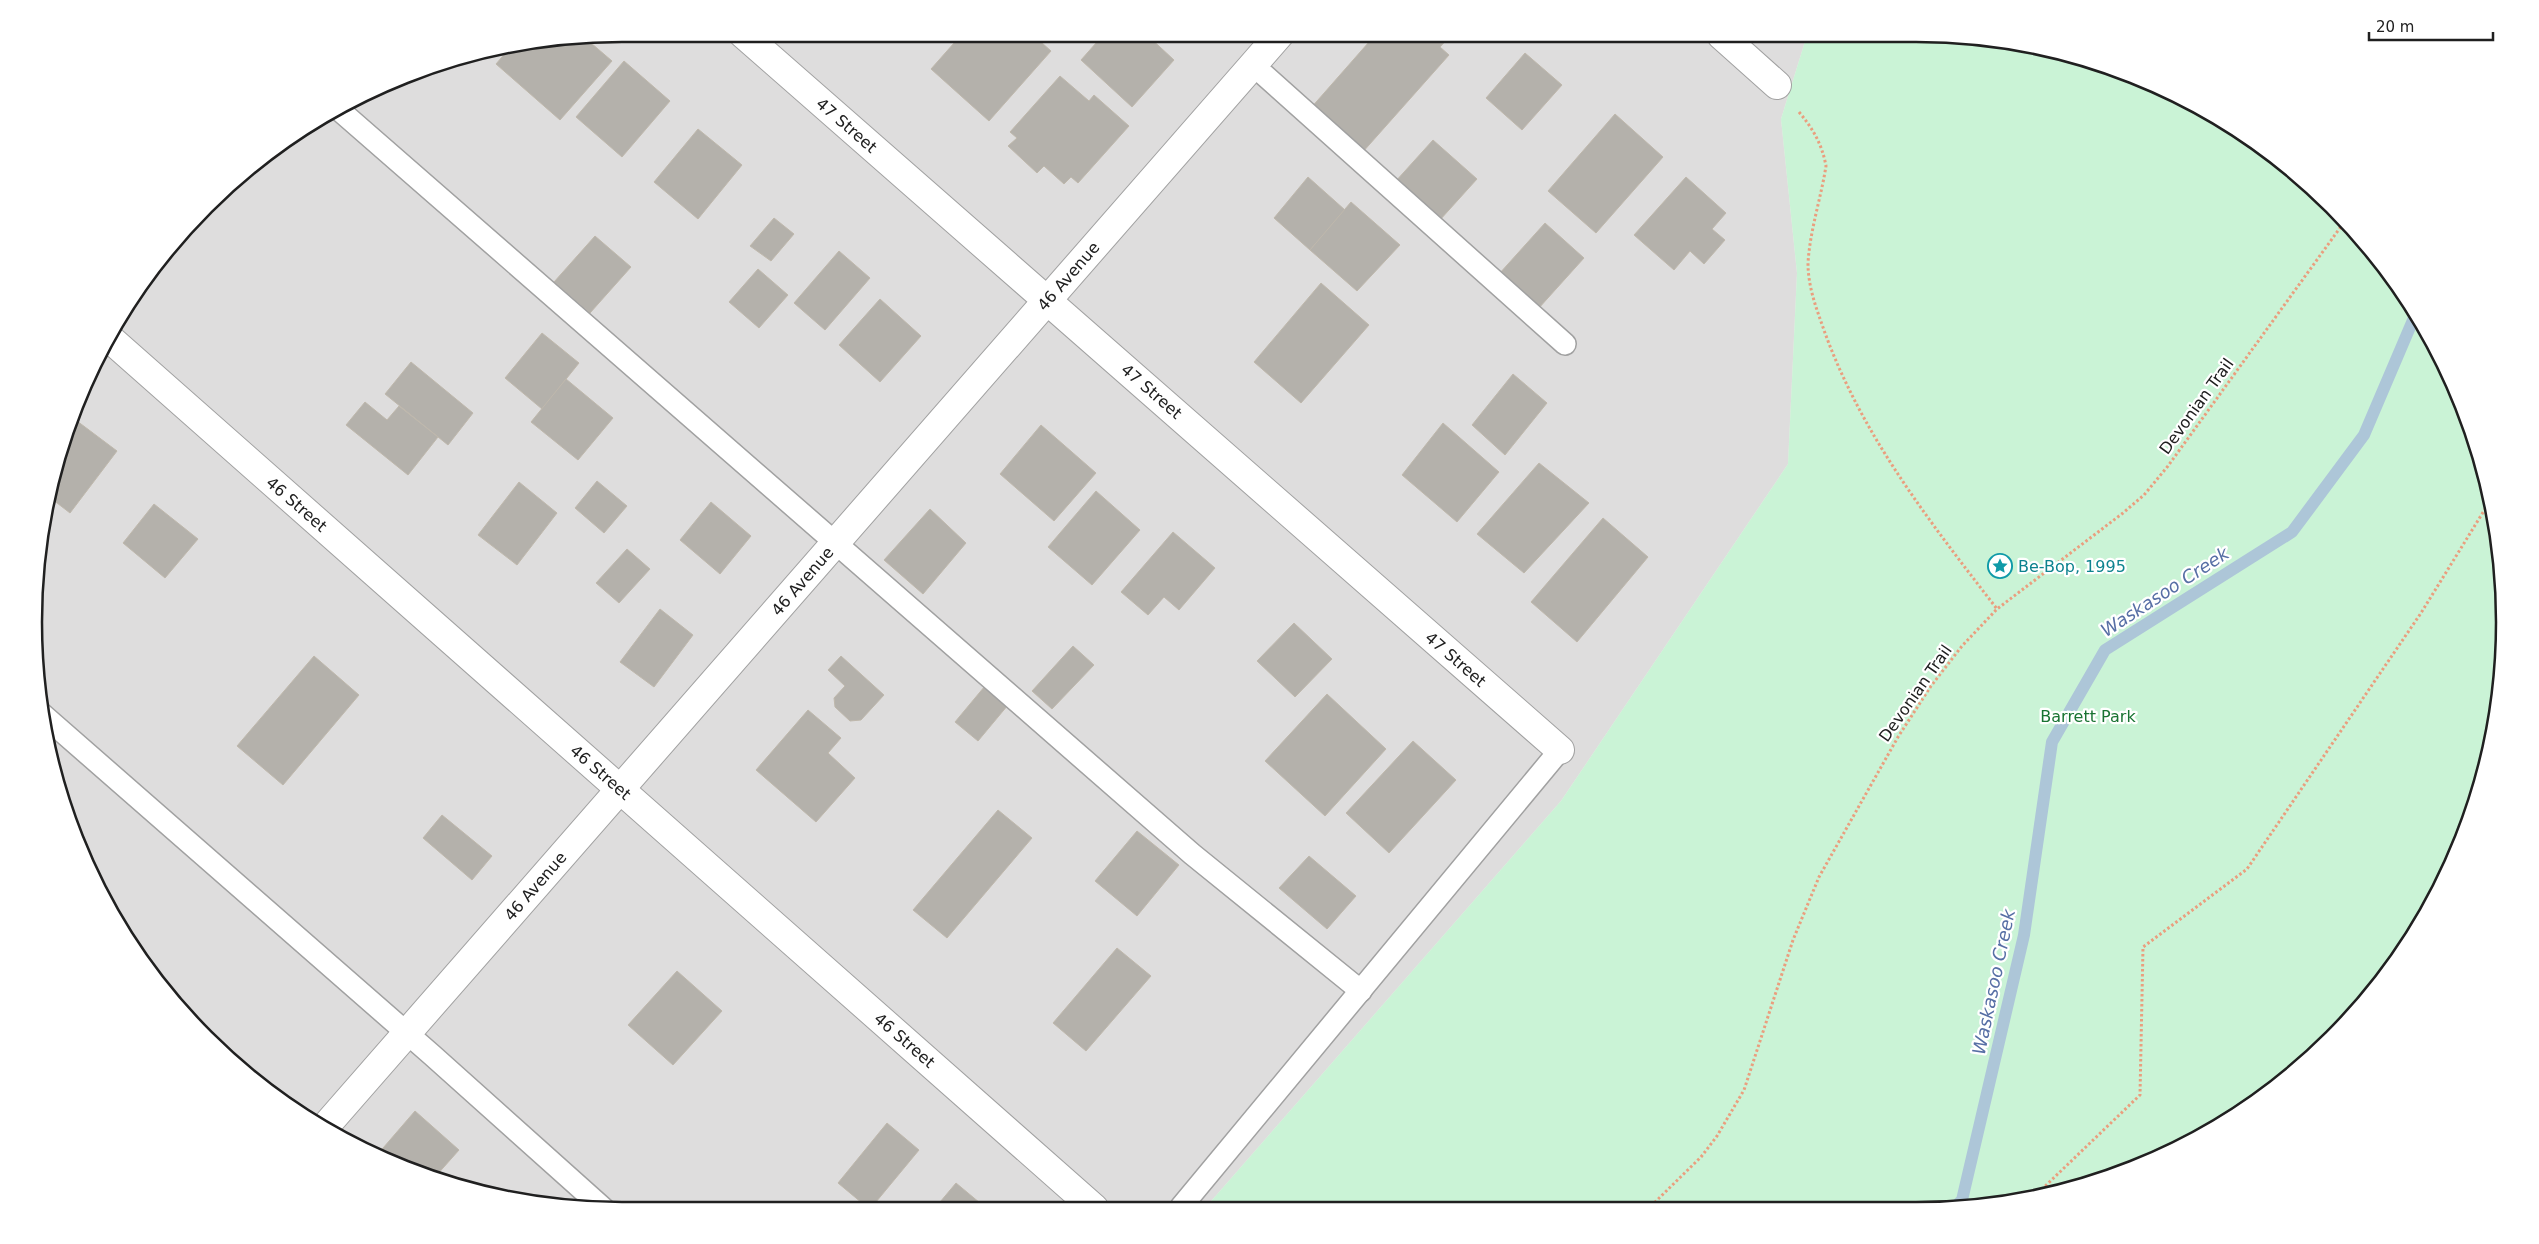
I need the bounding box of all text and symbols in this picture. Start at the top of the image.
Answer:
scale bar [2369,10,2493,42]
text: 20 m [2376,18,2414,36]
street label: 47 Street [812,94,881,157]
street label: 46 Avenue [1033,238,1103,315]
street label: Devonian Trail [2155,355,2238,458]
street label: 47 Street [1117,360,1186,423]
street label: 46 Street [262,473,331,536]
water label: Waskasoo Creek [2097,542,2234,641]
street label: 46 Avenue [767,543,837,620]
place icon: Be-Bop, 1995 [1987,553,2013,579]
place label: Be-Bop, 1995 [2018,557,2126,576]
street label: 47 Street [1421,628,1490,691]
street label: Devonian Trail [1875,641,1956,745]
park label: Barrett Park [2040,707,2136,726]
street label: 46 Street [566,741,635,804]
street label: 46 Avenue [500,848,570,925]
water label: Waskasoo Creek [1968,906,2020,1057]
street label: 46 Street [870,1009,939,1072]

